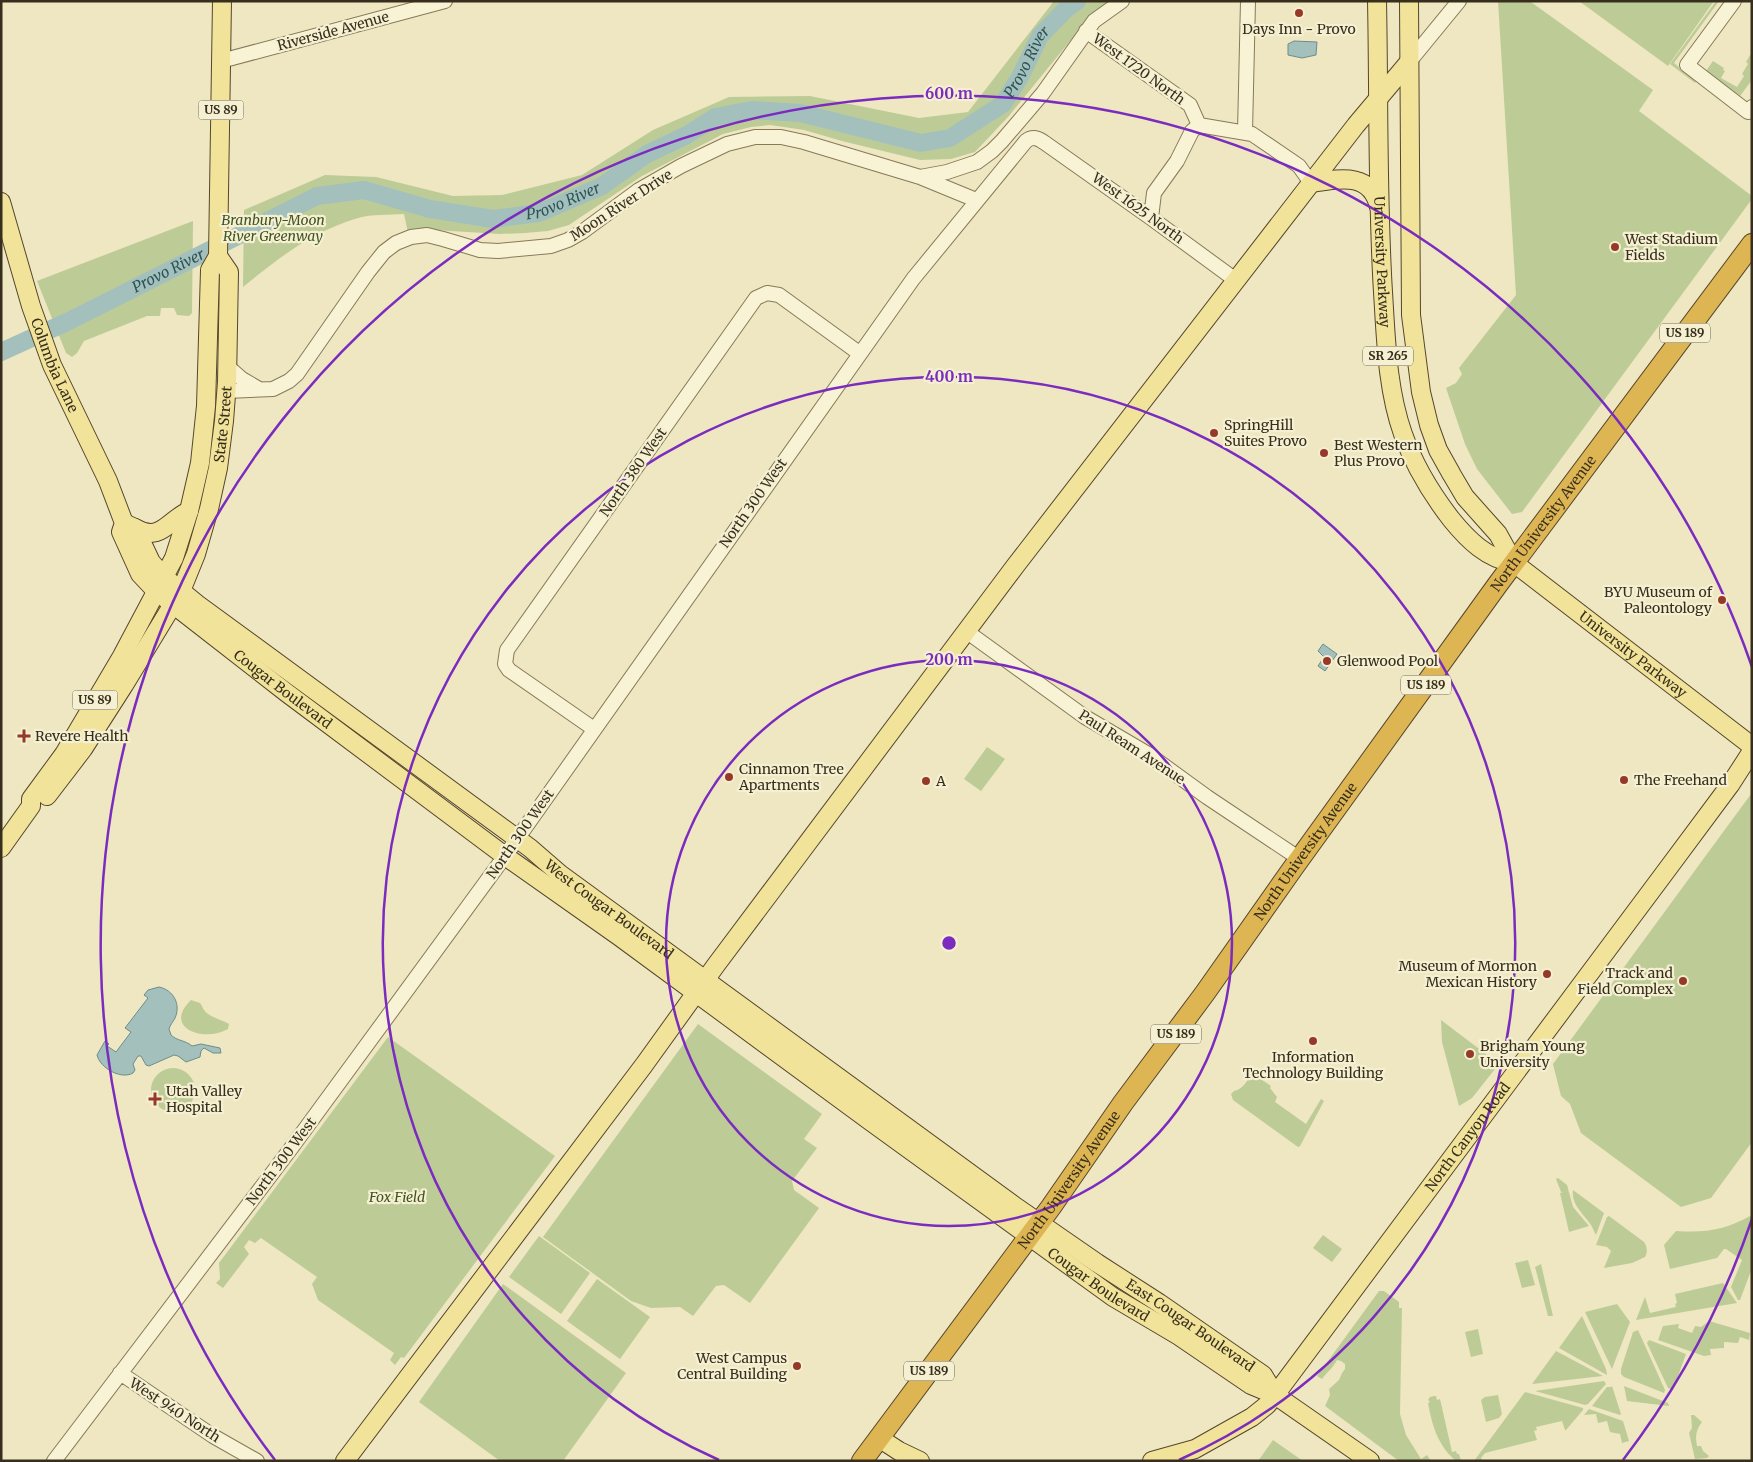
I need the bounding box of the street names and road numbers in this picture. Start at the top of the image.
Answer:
street label: Riverside Avenue [275,7,391,55]
street label: West 1720 North [1088,29,1189,109]
road number: US 89 [198,100,244,120]
street label: Moon River Drive [567,165,675,245]
street label: West 1625 North [1088,168,1187,247]
street label: University Parkway [1370,196,1394,329]
street label: Columbia Lane [27,316,82,415]
road number: US 189 [1660,323,1710,342]
road number: SR 265 [1363,346,1413,366]
street label: State Street [210,385,236,464]
street label: North 380 West [596,424,671,520]
street label: North University Avenue [1487,452,1600,595]
street label: North 300 West [715,454,791,551]
street label: University Parkway [1575,607,1691,702]
street label: Cougar Boulevard [230,646,336,733]
road number: US 189 [1401,676,1451,694]
road number: US 89 [72,690,118,710]
street label: Paul Ream Avenue [1075,706,1189,788]
street label: North University Avenue [1250,779,1361,924]
street label: North 300 West [482,785,558,882]
street label: West Cougar Boulevard [540,855,677,963]
road number: US 189 [1151,1024,1201,1044]
street label: North Canyon Road [1421,1078,1514,1195]
street label: North University Avenue [1014,1107,1124,1253]
street label: North 300 West [242,1113,320,1209]
street label: Cougar Boulevard [1044,1244,1153,1326]
street label: East Cougar Boulevard [1123,1275,1259,1376]
road number: US 189 [904,1362,954,1380]
street label: West 940 North [125,1373,224,1446]

